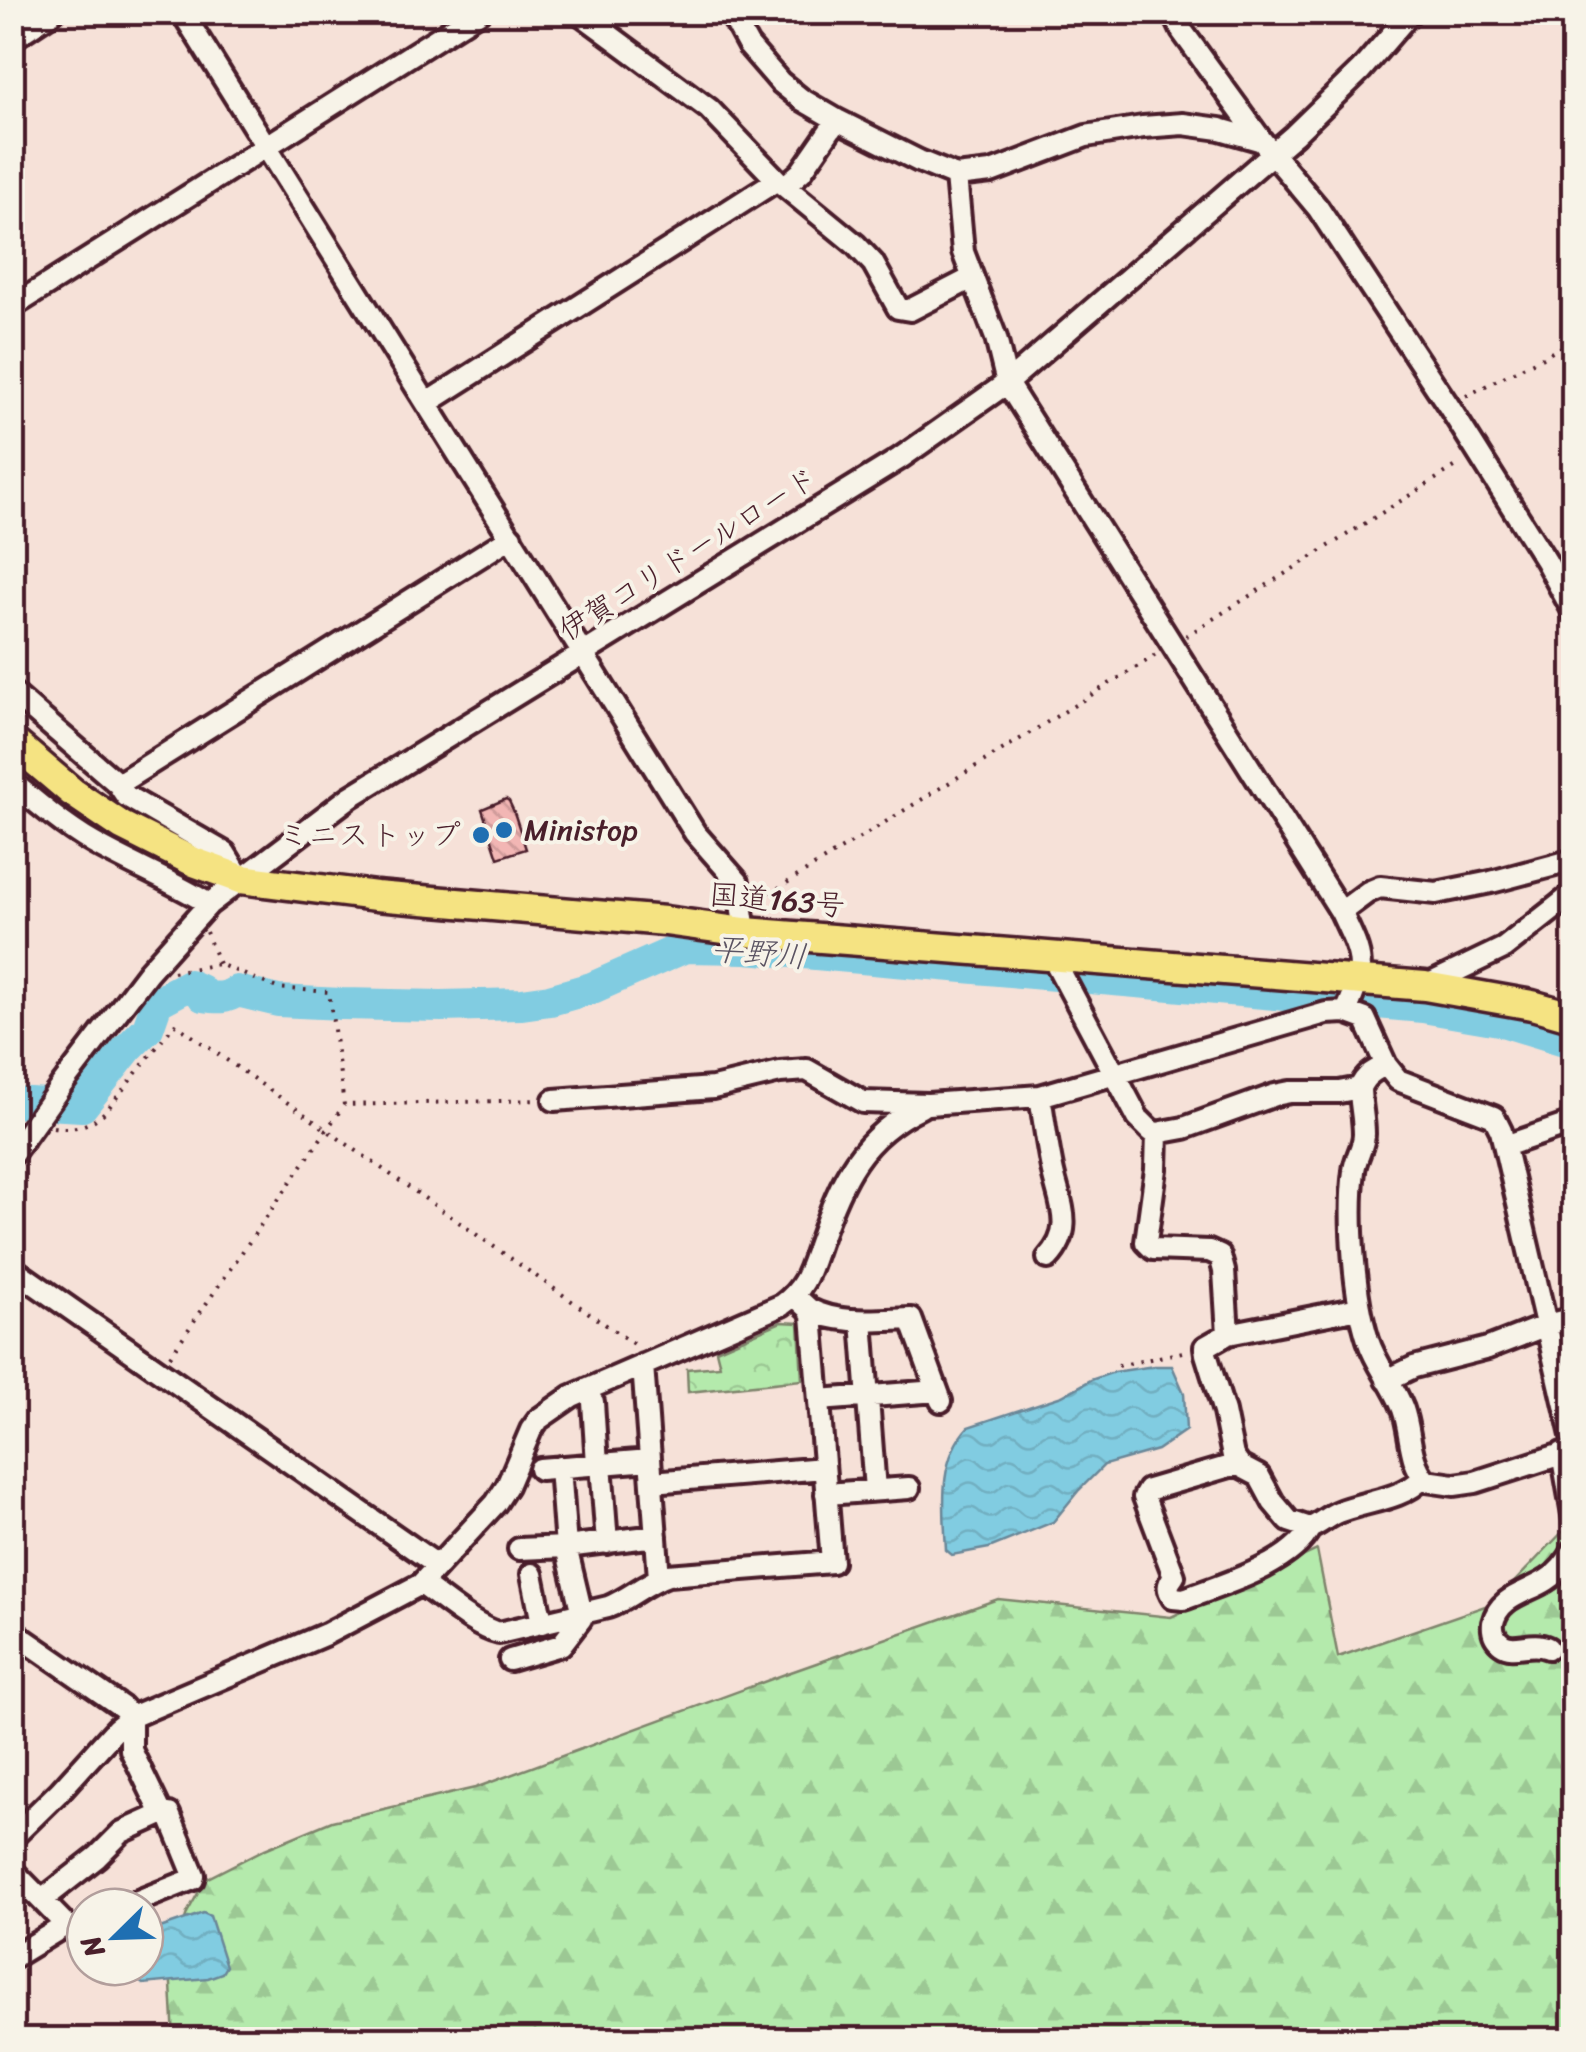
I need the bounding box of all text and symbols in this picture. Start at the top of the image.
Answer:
street label: 伊賀コリドールロード [547,452,829,656]
place label: Ministop [524,803,638,857]
place label: ミニストップ [278,808,461,862]
marker: Ministop [493,819,515,841]
marker: ミニストップ [470,824,492,846]
street label: 国道163号 [707,867,847,933]
water label: 平野川 [709,920,809,986]
north arrow [65,1887,165,1987]
text: N [66,1928,119,1966]

